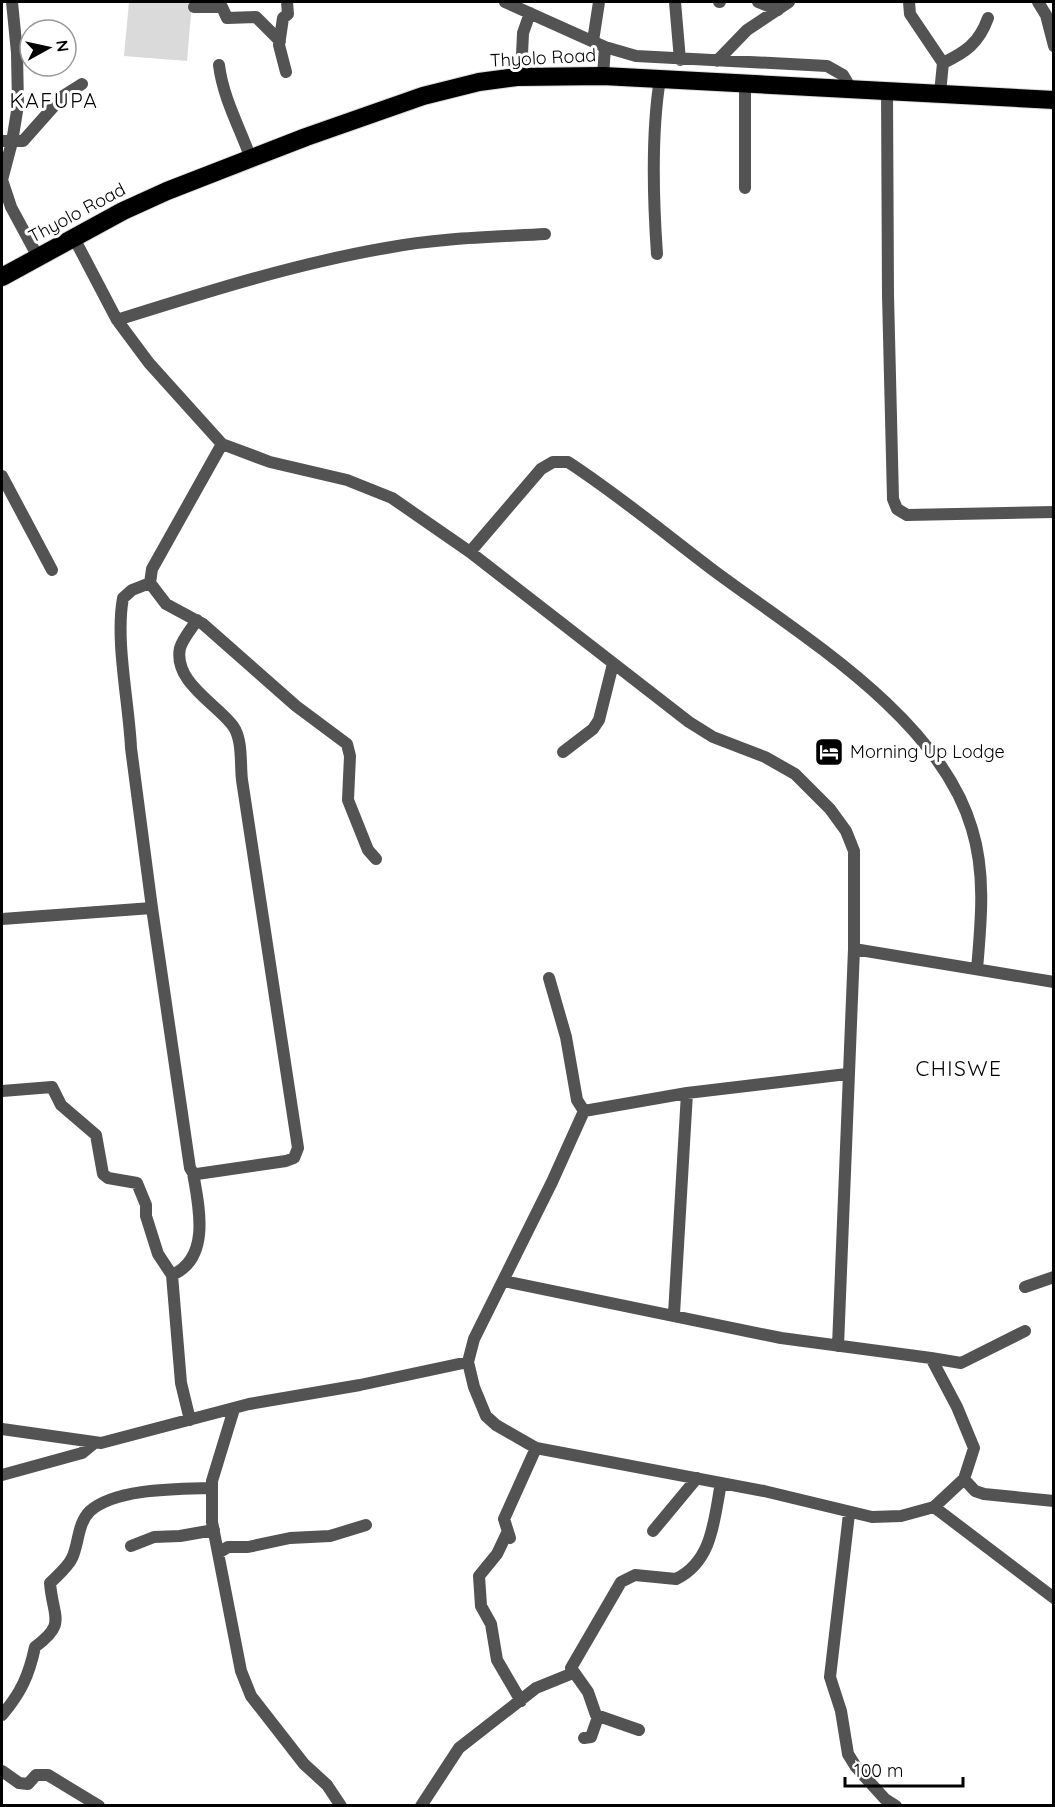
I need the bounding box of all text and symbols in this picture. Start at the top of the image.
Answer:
north arrow [18,18,78,78]
text: N [52,39,74,53]
street label: Thyolo Road [489,43,597,72]
district label: KAFUPA [10,87,98,113]
street label: Thyolo Road [24,177,129,248]
hotel icon: Morning Up Lodge [813,736,845,768]
place label: Morning Up Lodge [850,740,1005,763]
district label: CHISWE [915,1055,1003,1081]
scale bar [845,1750,964,1788]
text: 100 m [854,1759,903,1782]

